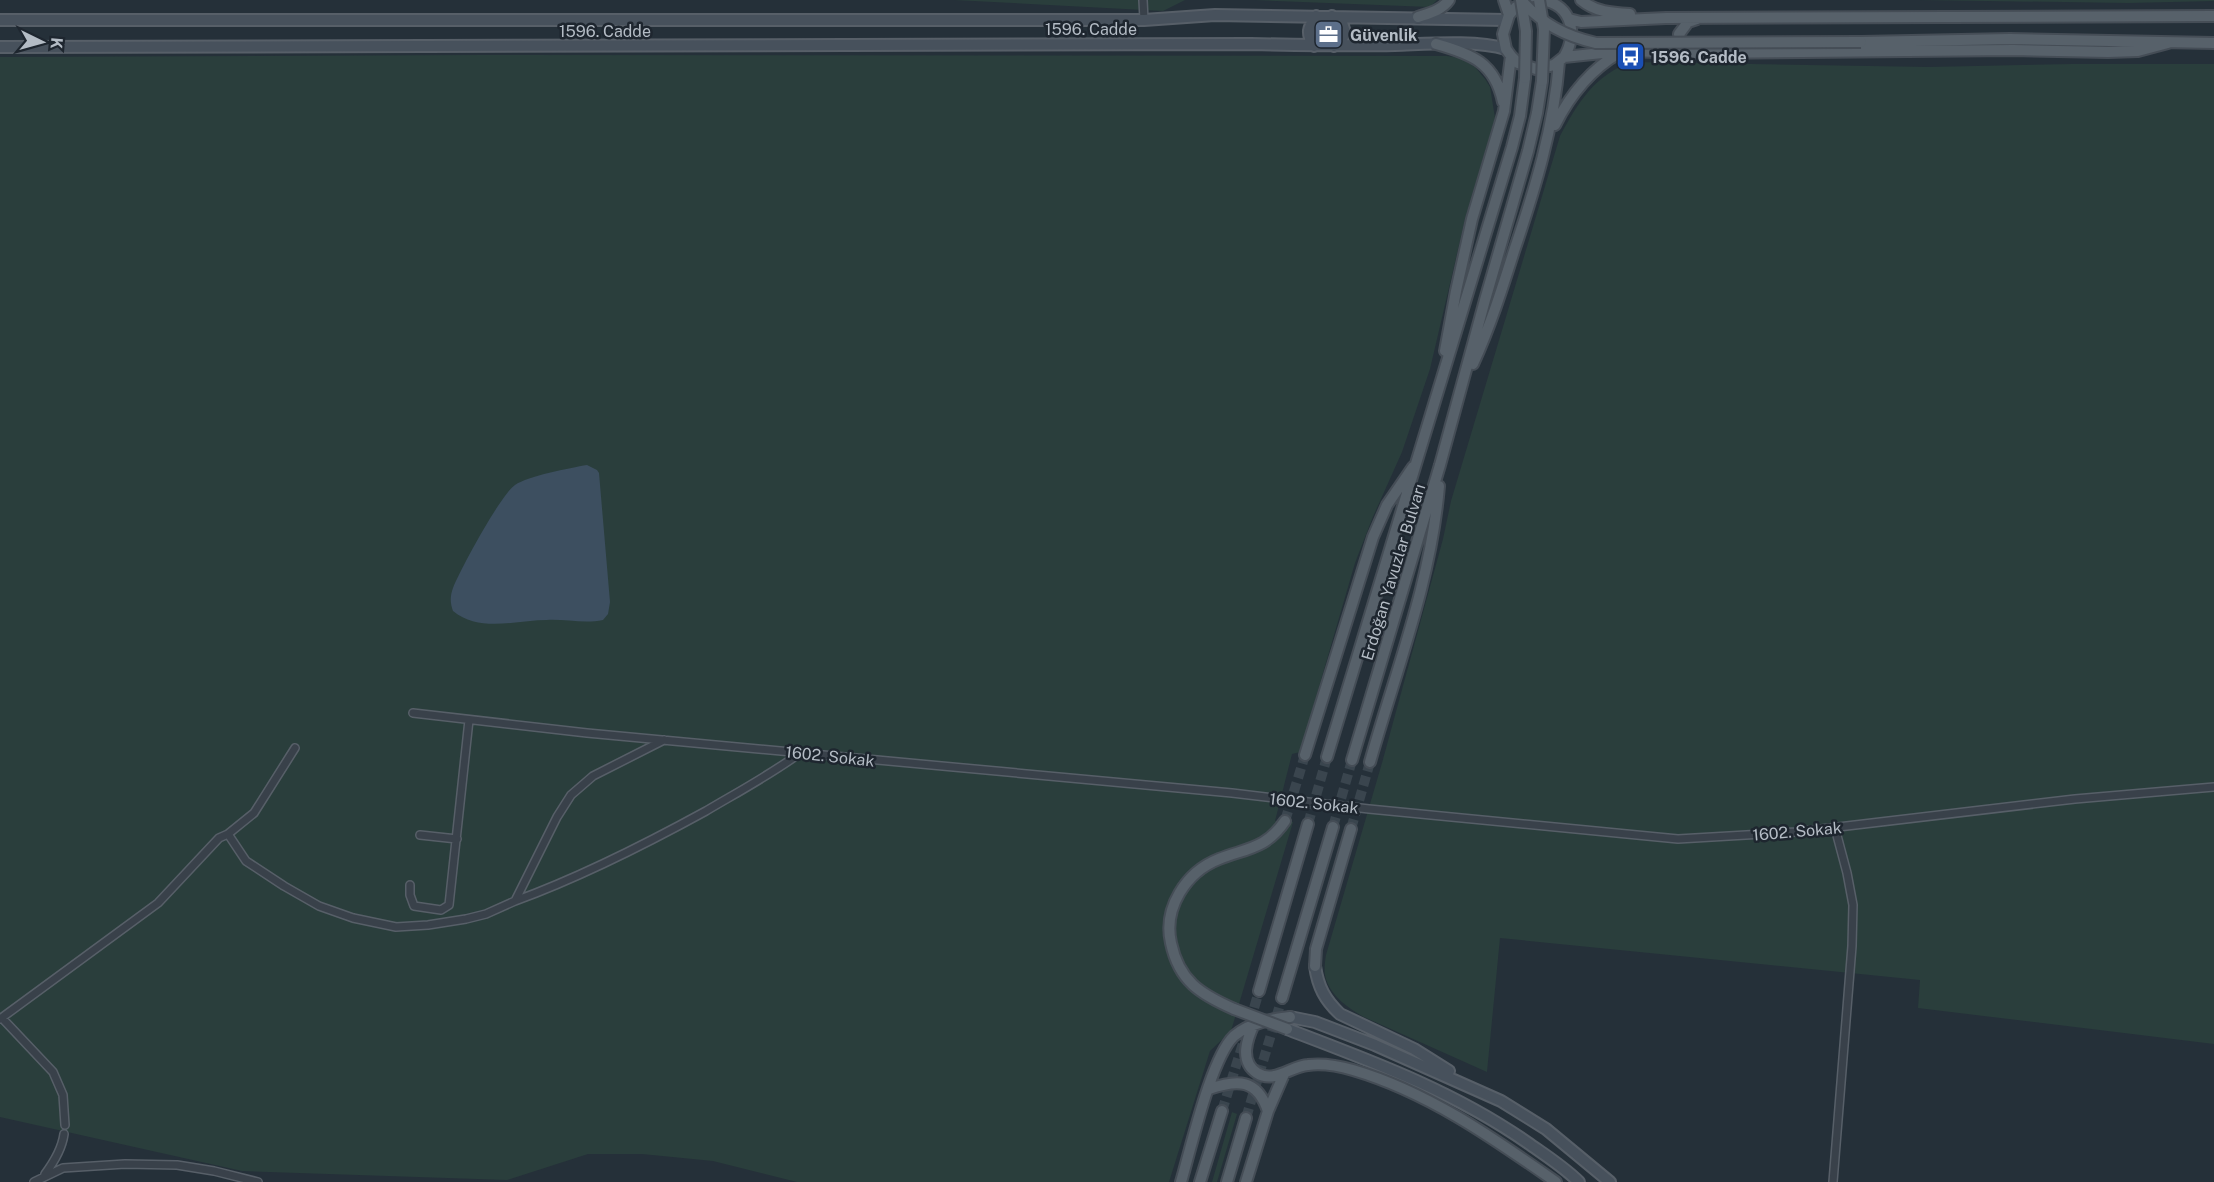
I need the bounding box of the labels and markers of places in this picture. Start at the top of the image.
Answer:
office icon: Güvenlik [1313,19,1345,51]
place label: Güvenlik [1350,26,1417,45]
bus stop icon: 1596. Cadde [1614,41,1646,73]
place label: 1596. Cadde [1651,48,1747,67]

